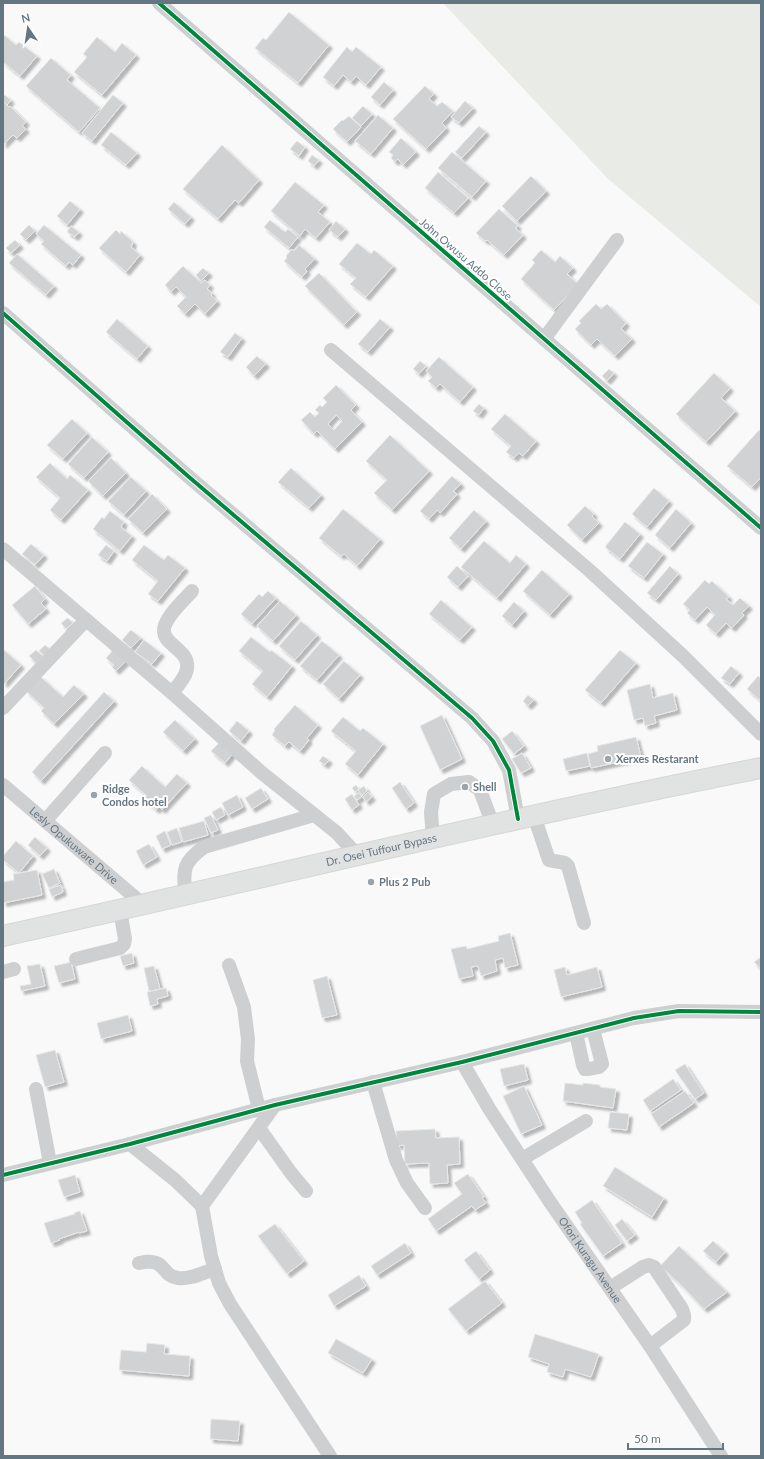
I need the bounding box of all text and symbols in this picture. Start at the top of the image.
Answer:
north arrow [8,8,48,48]
text: N [20,10,31,25]
street label: John Owusu Addo Close [417,215,515,302]
place label: Xerxes Restarant [616,752,700,765]
marker: Xerxes Restarant [603,754,613,764]
place label: Shell [473,780,497,793]
place label: Ridge Condos hotel [102,782,167,808]
marker: Shell [460,782,470,792]
marker: Ridge Condos hotel [89,790,99,800]
street label: Lesly Opukuware Drive [27,804,121,886]
street label: Dr. Osei Tuffour Bypass [325,830,438,868]
place label: Plus 2 Pub [379,875,431,888]
marker: Plus 2 Pub [366,877,376,887]
street label: Ofori Kuragu Avenue [556,1214,625,1305]
scale bar [628,1425,723,1451]
text: 50 m [634,1431,661,1446]

